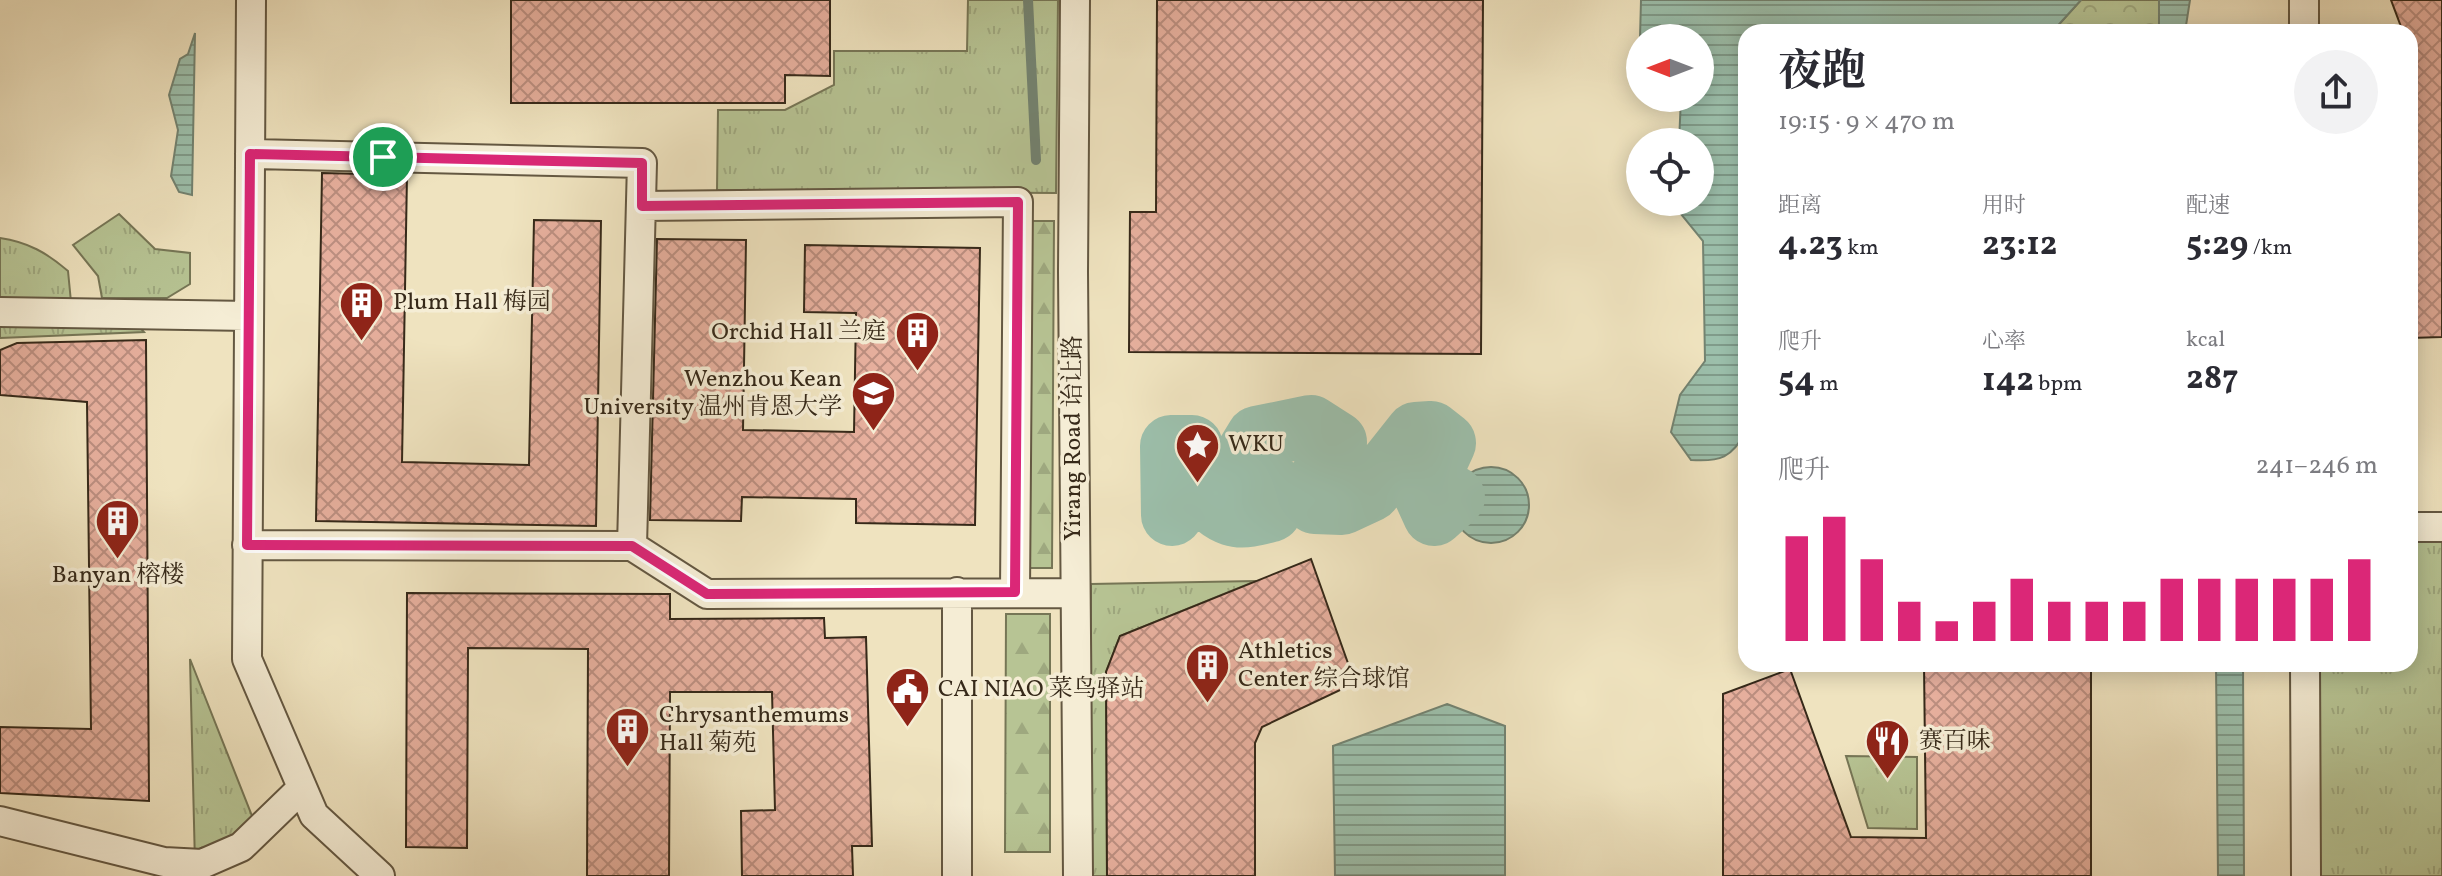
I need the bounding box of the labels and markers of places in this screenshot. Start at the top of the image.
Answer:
pin [349,123,417,191]
building icon: Plum Hall 梅园 [338,279,386,342]
place label: Plum Hall 梅园 [393,286,551,320]
building icon: Orchid Hall 兰庭 [893,309,941,372]
place label: Orchid Hall 兰庭 [711,316,886,350]
place label: Wenzhou Kean University 温州肯恩大学 [583,363,842,425]
school or university icon: Wenzhou Kean University 温州肯恩大学 [849,370,897,433]
place icon: WKU [1173,421,1221,484]
place label: WKU [1228,428,1284,462]
building icon: Banyan 榕楼 [94,498,142,561]
place label: Banyan 榕楼 [52,559,184,593]
place label: Athletics Center 综合球馆 [1238,635,1410,697]
building icon: Athletics Center 综合球馆 [1183,642,1231,705]
public building icon: CAI NIAO 菜鸟驿站 [883,666,931,729]
place label: CAI NIAO 菜鸟驿站 [938,673,1144,707]
place label: Chrysanthemums Hall 菊苑 [659,699,849,761]
building icon: Chrysanthemums Hall 菊苑 [604,706,652,769]
restaurant icon: 赛百味 [1864,718,1912,781]
place label: 赛百味 [1919,725,1991,759]

